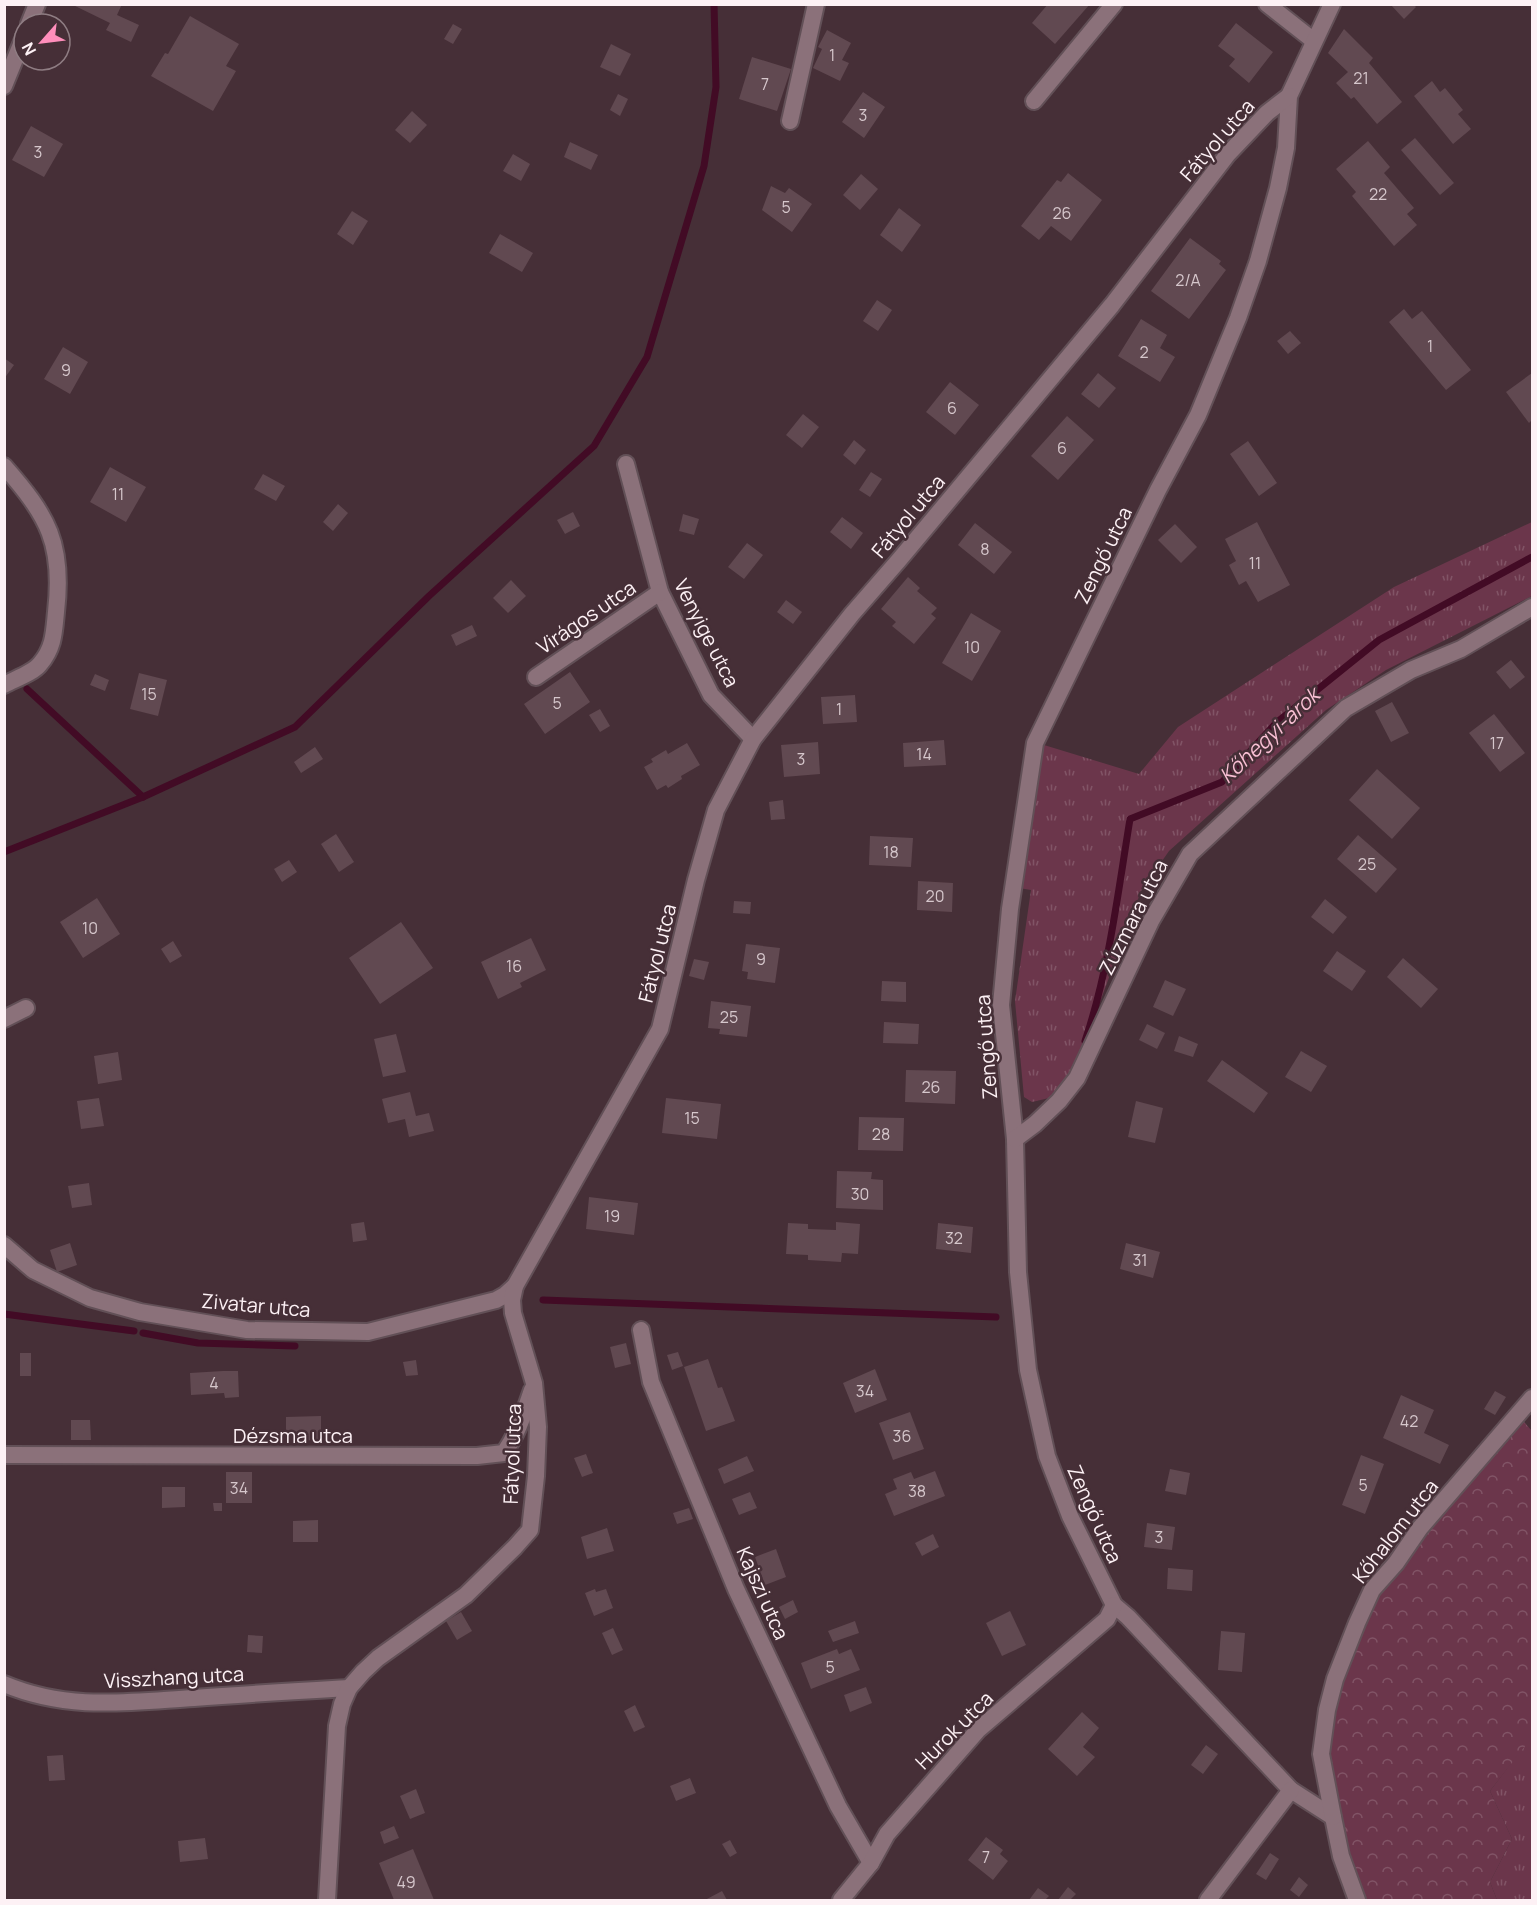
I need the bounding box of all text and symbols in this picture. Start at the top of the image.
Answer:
north arrow [12,12,72,72]
text: N [16,39,41,59]
house number: 1 [829,44,835,66]
house number: 21 [1353,67,1369,89]
house number: 7 [761,73,769,95]
street label: Fátyol utca [1174,93,1260,187]
house number: 3 [859,104,867,126]
house number: 3 [34,141,42,163]
house number: 22 [1369,183,1387,205]
house number: 5 [781,196,791,218]
house number: 26 [1052,202,1072,224]
house number: 2/A [1175,269,1201,291]
house number: 1 [1427,335,1433,357]
house number: 2 [1139,341,1149,363]
house number: 9 [61,359,71,381]
house number: 6 [947,397,957,419]
house number: 6 [1057,437,1067,459]
street label: Fátyol utca [865,469,951,563]
house number: 11 [112,483,124,505]
street label: Zengő utca [1068,502,1138,608]
house number: 8 [980,538,990,560]
house number: 11 [1249,552,1261,574]
street label: Virágos utca [531,574,641,660]
street label: Venyige utca [668,574,746,692]
house number: 10 [964,636,980,658]
water label: Kőhegyi-árok [1213,679,1327,789]
house number: 15 [141,683,157,705]
house number: 5 [552,692,562,714]
house number: 1 [836,698,842,720]
house number: 17 [1490,732,1504,754]
house number: 14 [916,743,932,765]
house number: 3 [797,748,805,770]
house number: 18 [883,841,899,863]
house number: 25 [1358,853,1376,875]
street label: Zúzmara utca [1092,855,1174,979]
house number: 20 [926,885,944,907]
street label: Fátyol utca [632,901,682,1005]
house number: 10 [82,917,98,939]
house number: 9 [756,948,766,970]
house number: 16 [506,955,522,977]
street label: Zengő utca [969,994,1003,1100]
house number: 25 [720,1006,738,1028]
house number: 26 [921,1076,941,1098]
house number: 15 [684,1107,700,1129]
house number: 28 [872,1123,890,1145]
house number: 30 [851,1183,869,1205]
house number: 19 [604,1205,620,1227]
house number: 32 [945,1227,963,1249]
house number: 31 [1132,1249,1148,1271]
street label: Zivatar utca [200,1287,312,1323]
house number: 4 [209,1372,219,1394]
house number: 34 [856,1380,874,1402]
street label: Fátyol utca [497,1403,527,1505]
house number: 42 [1400,1410,1418,1432]
street label: Dézsma utca [233,1422,353,1449]
house number: 36 [893,1425,911,1447]
street label: Zengő utca [1061,1461,1129,1567]
street label: Kőhalom utca [1346,1473,1444,1589]
house number: 5 [1358,1474,1368,1496]
house number: 34 [230,1477,248,1499]
house number: 38 [908,1480,926,1502]
house number: 3 [1155,1526,1163,1548]
street label: Kajszi utca [730,1542,796,1644]
house number: 5 [825,1656,835,1678]
street label: Visszhang utca [103,1660,245,1694]
street label: Hurok utca [909,1685,999,1775]
house number: 7 [982,1846,990,1868]
house number: 49 [396,1871,416,1893]

